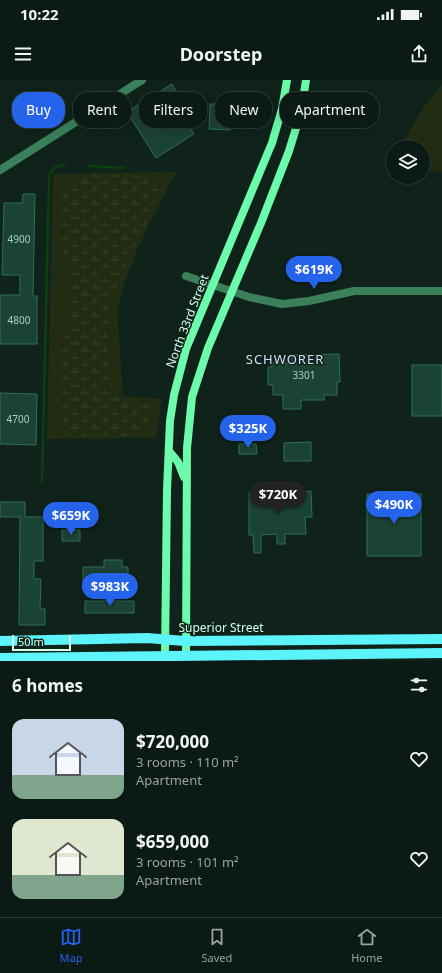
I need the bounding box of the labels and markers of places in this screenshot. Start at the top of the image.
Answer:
pin: $619K [286,256,342,290]
pin: $325K [220,415,276,449]
pin: $720K [250,481,306,515]
pin: $490K [366,491,422,525]
pin: $659K [43,502,99,536]
pin: $983K [82,573,138,607]

